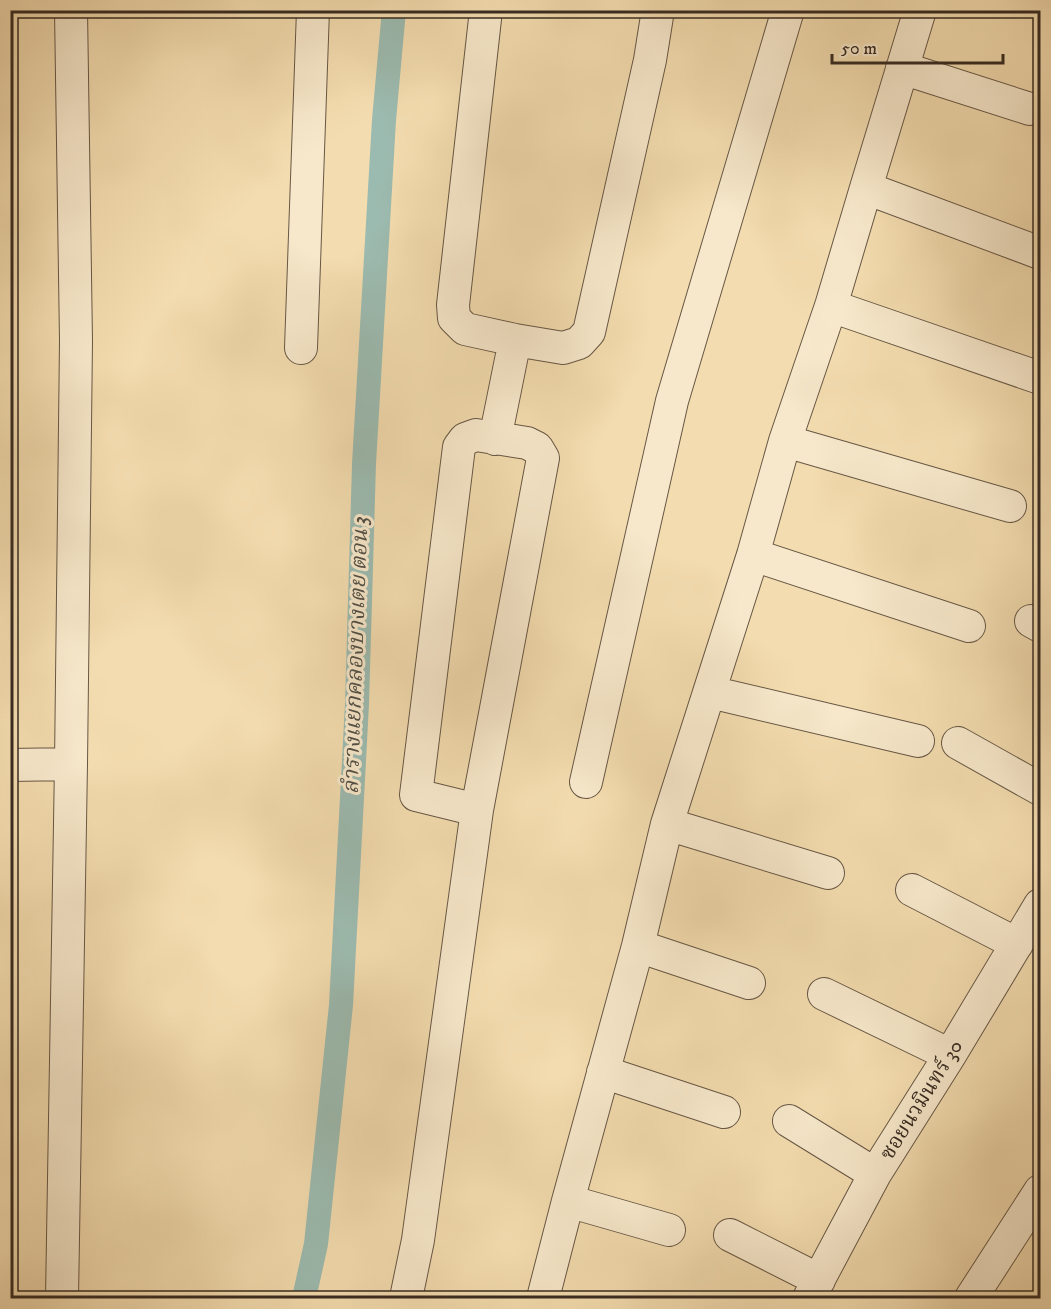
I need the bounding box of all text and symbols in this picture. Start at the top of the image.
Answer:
scale bar [832,27,1003,65]
text: 50 m [841,38,877,60]
water label: ลำรางแยกคลองบางเตย ตอน 3 [338,515,374,795]
street label: ซอยนวมินทร์ 30 [874,1035,969,1165]

